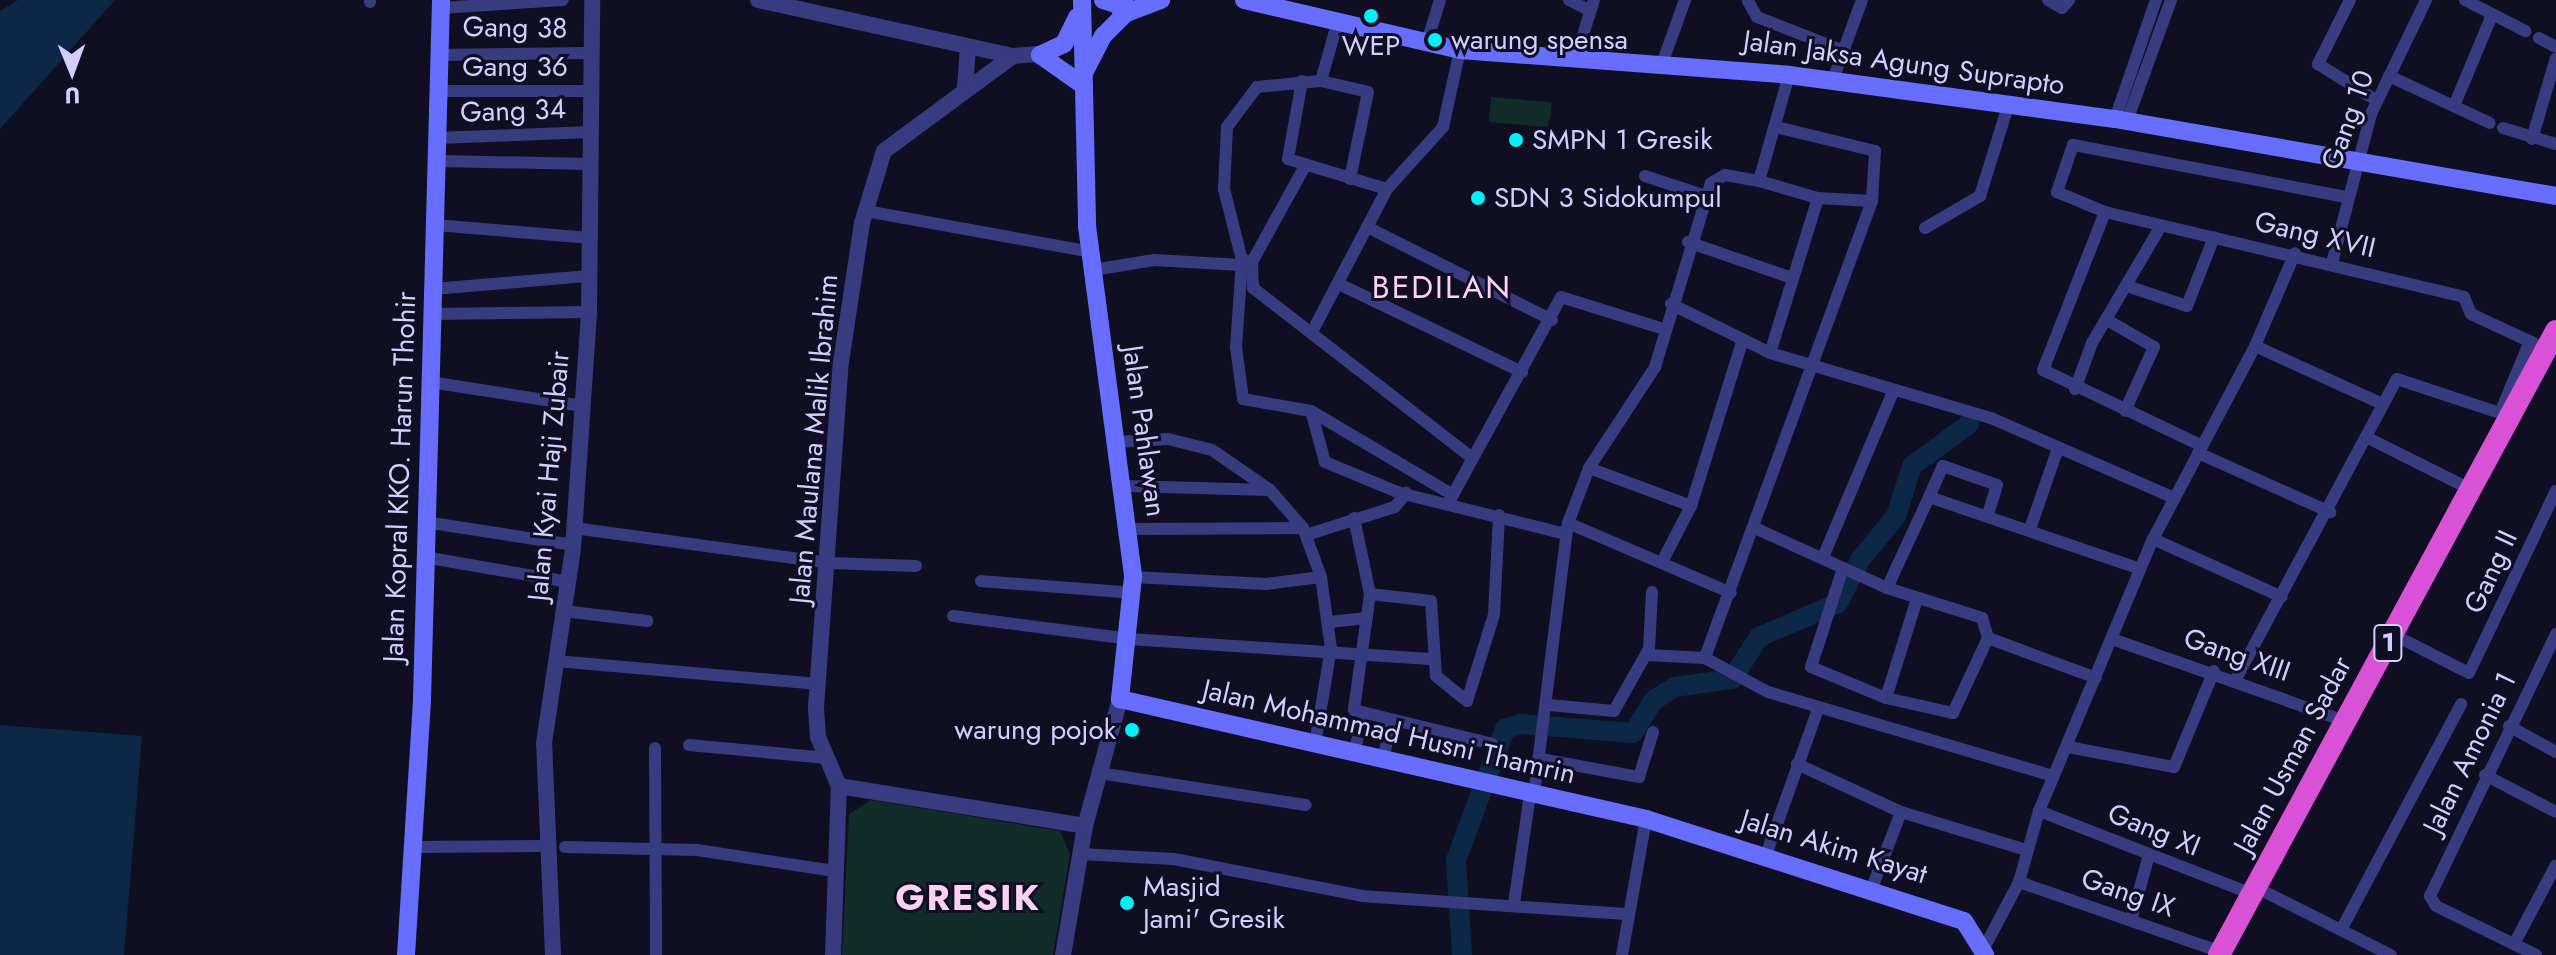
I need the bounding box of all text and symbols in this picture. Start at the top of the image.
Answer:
marker: WEP [1362,7,1380,25]
street label: Gang 38 [462,10,568,46]
place label: warung spensa [1451,23,1628,57]
street label: Jalan Jaksa Agung Suprapto [1741,24,2067,102]
place label: WEP [1342,29,1400,63]
marker: warung spensa [1426,31,1444,49]
north arrow [32,32,112,112]
street label: Gang 36 [462,50,568,84]
street label: Gang 10 [2314,66,2382,174]
text: U [64,80,80,112]
street label: Gang 34 [460,92,566,130]
place label: SMPN 1 Gresik [1532,123,1713,157]
marker: SMPN 1 Gresik [1507,131,1525,149]
place label: SDN 3 Sidokumpul [1494,181,1722,215]
marker: SDN 3 Sidokumpul [1469,189,1487,207]
street label: Gang XVII [2251,205,2379,265]
district label: BEDILAN [1372,268,1512,306]
street label: Jalan Maulana Malik Ibrahim [783,273,845,605]
street label: Jalan Kopral KKO. Harun Thohir [377,291,423,663]
street label: Jalan Pahlawan [1115,343,1173,519]
street label: Jalan Kyai Haji Zubair [521,350,577,602]
street label: Gang II [2457,525,2525,619]
street label: Gang XIII [2179,621,2295,689]
road number: 1 [2372,621,2404,665]
street label: Jalan Usman Sadar [2227,651,2359,859]
street label: Jalan Amonia 1 [2416,667,2524,839]
street label: Jalan Mohammad Husni Thamrin [1199,673,1579,791]
place label: warung pojok [954,713,1116,747]
marker: warung pojok [1123,721,1141,739]
street label: Gang XI [2103,796,2205,864]
street label: Jalan Akim Kayat [1737,803,1931,891]
street label: Gang IX [2077,861,2179,925]
place label: Masjid Jami' Gresik [1143,870,1285,936]
district label: GRESIK [895,876,1041,920]
marker: Masjid Jami' Gresik [1118,894,1136,912]

